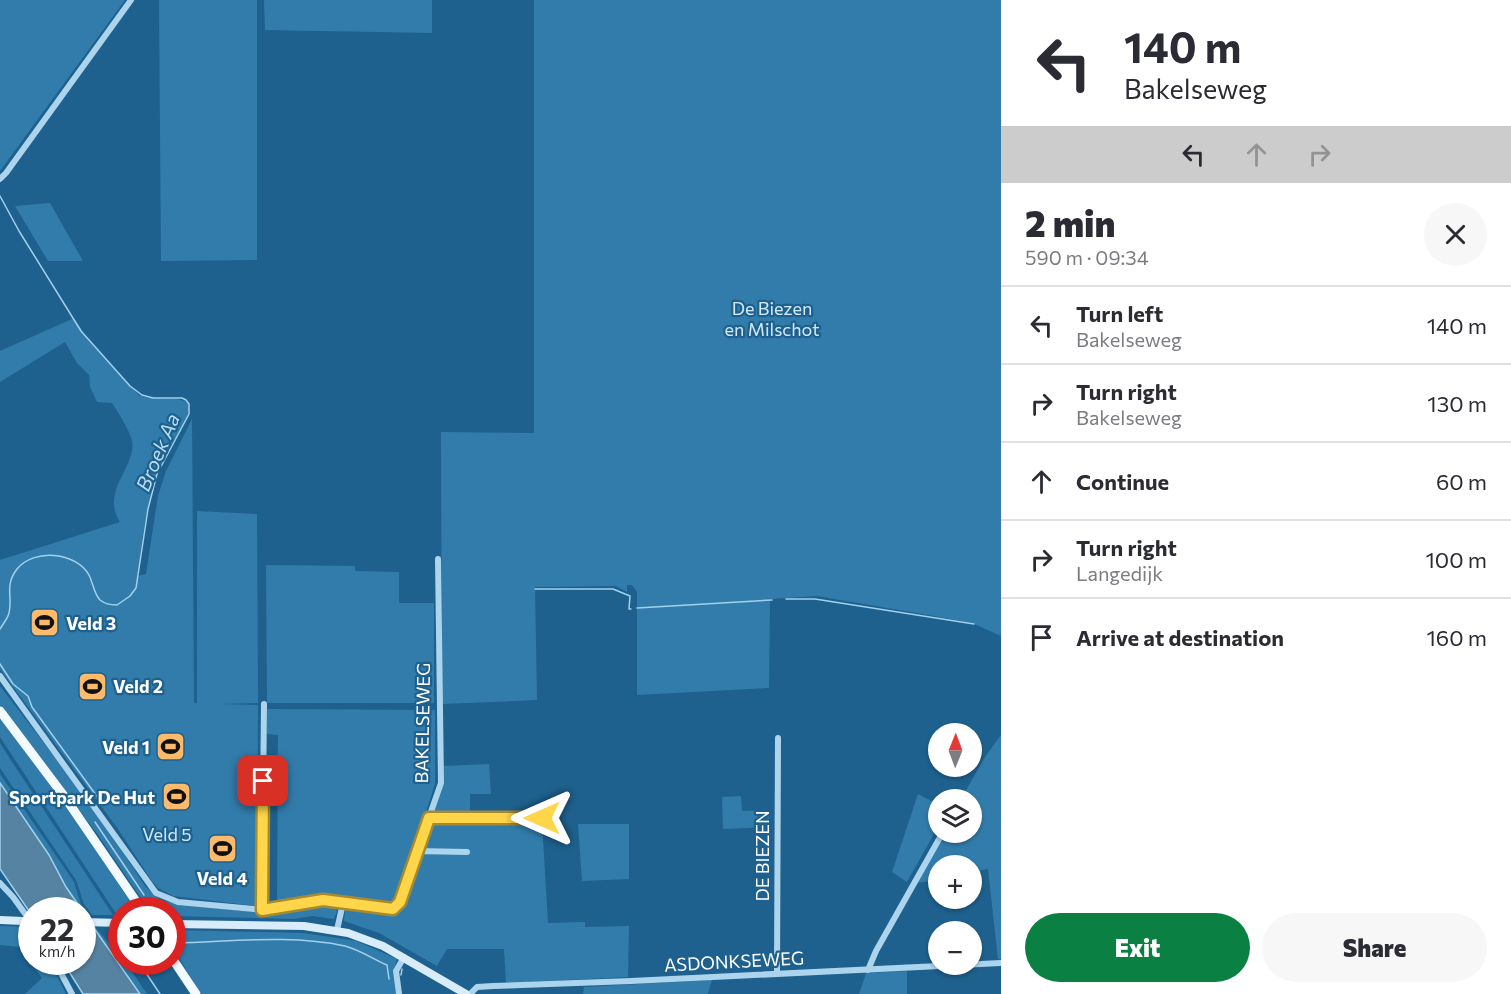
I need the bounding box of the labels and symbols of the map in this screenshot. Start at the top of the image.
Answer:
park label: De Biezen en Milschot [724,297,820,340]
water label: Broek Aa [130,410,184,494]
sports icon: Veld 3 [29,607,61,639]
place label: Veld 3 [66,612,116,634]
street label: BAKELSEWEG [410,663,434,783]
sports icon: Veld 2 [76,670,108,702]
place label: Veld 2 [113,675,163,697]
north arrow [928,723,982,777]
sports icon: Veld 1 [155,731,187,763]
place label: Veld 1 [102,736,150,758]
pin [237,755,288,806]
sports icon: Sportpark De Hut [160,781,192,813]
place label: Sportpark De Hut [9,786,155,808]
position arrow [510,786,574,850]
street label: DE BIEZEN [751,810,773,902]
park label: Veld 5 [142,823,192,845]
sports icon: Veld 4 [206,833,238,865]
place label: Veld 4 [197,867,247,889]
speed limit sign: 30 [108,897,186,975]
street label: ASDONKSEWEG [663,946,805,976]

